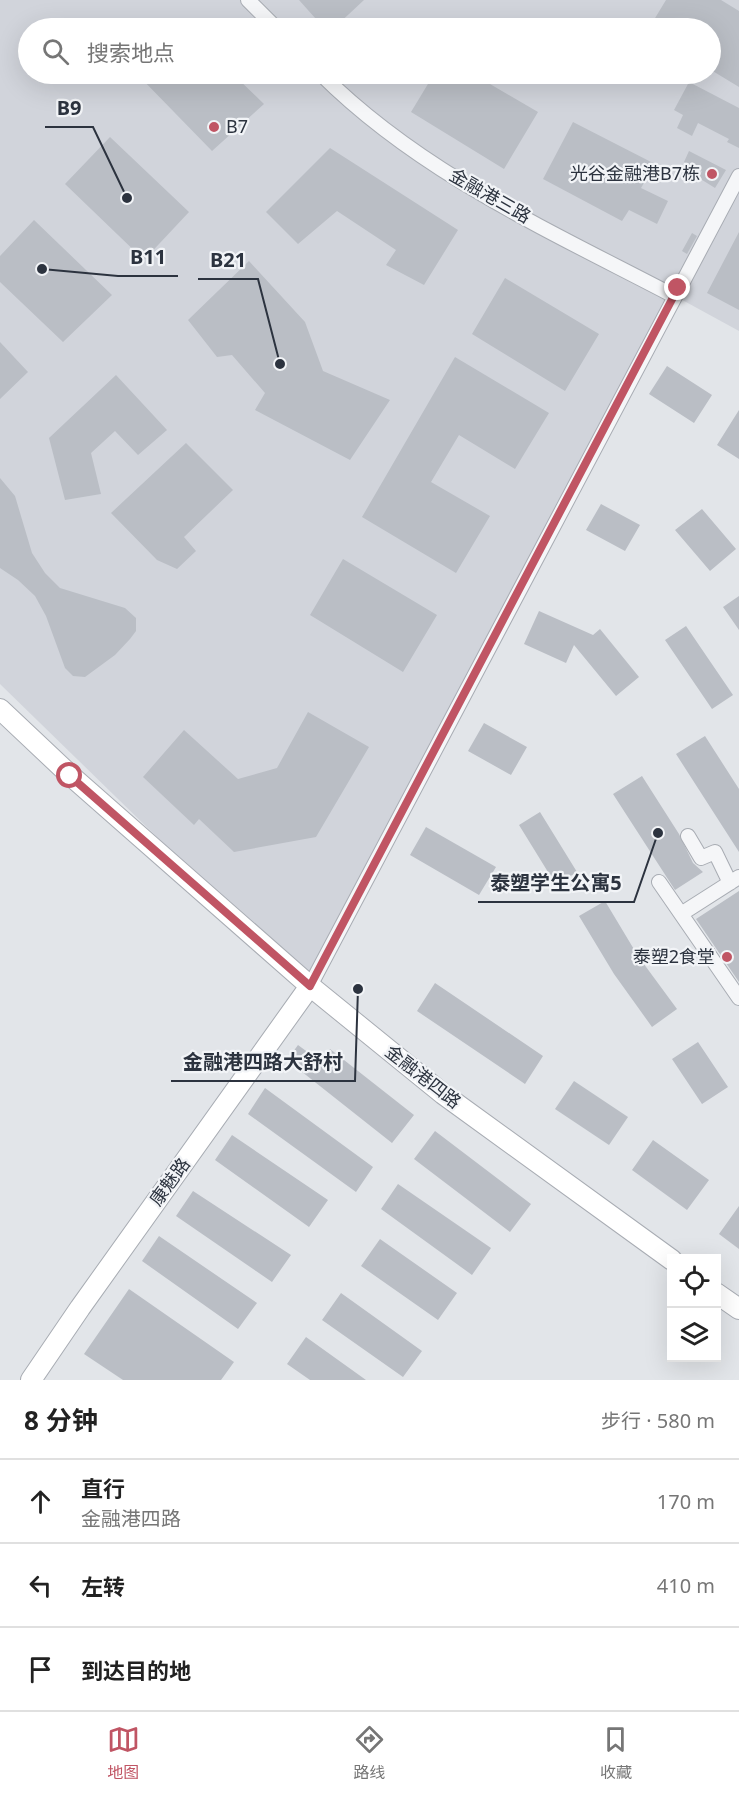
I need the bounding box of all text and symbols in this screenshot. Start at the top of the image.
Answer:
search box [18,18,721,84]
icon: search [39,35,72,68]
text: 搜索地点 [87,37,175,67]
callout: B9 [45,89,93,127]
text: B9 [57,94,81,121]
place label: B7 [226,114,248,138]
marker: B7 [207,120,221,134]
place label: 光谷金融港B7栋 [570,161,700,185]
street label: 金融港三路 [446,162,535,228]
marker: 光谷金融港B7栋 [705,167,719,181]
callout: B11 [118,238,178,276]
callout: B21 [198,241,258,279]
text: B11 [130,243,166,270]
text: B21 [210,246,246,273]
route end [664,274,690,300]
route start [56,762,82,788]
callout: 泰塑学生公寓5 [478,864,634,902]
text: 泰塑学生公寓5 [490,869,622,896]
place label: 泰塑2食堂 [633,944,715,968]
marker: 泰塑2食堂 [720,950,734,964]
street label: 金融港四路 [381,1039,466,1113]
callout: 金融港四路大舒村 [171,1043,355,1081]
text: 金融港四路大舒村 [183,1048,343,1075]
street label: 康魅路 [144,1153,195,1210]
map controls [667,1254,721,1362]
button: locate [667,1254,721,1308]
button: layers [667,1308,721,1362]
text: 8 分钟 [24,1402,98,1438]
text: 步行 · 580 m [601,1407,715,1434]
text: 直行 [81,1473,125,1503]
icon: ahead [24,1485,57,1518]
text: 170 m [657,1488,715,1515]
text: 金融港四路 [81,1505,181,1532]
icon: left [24,1569,57,1602]
text: 左转 [81,1571,125,1601]
text: 410 m [657,1572,715,1599]
icon: arrive [24,1653,57,1686]
text: 到达目的地 [81,1655,191,1685]
tab: 地图 [107,1723,140,1783]
tab: 路线 [353,1723,386,1783]
tab: 收藏 [599,1723,632,1783]

